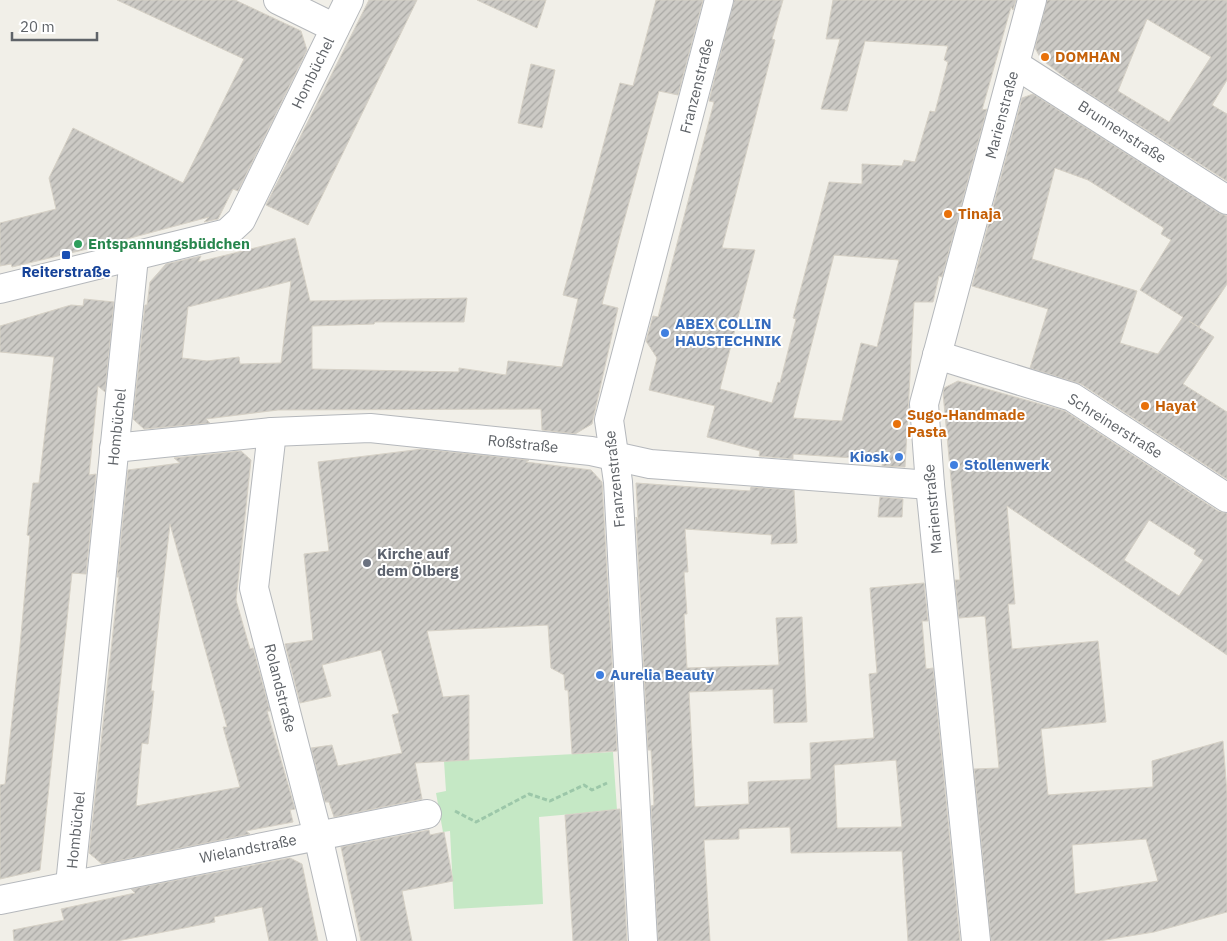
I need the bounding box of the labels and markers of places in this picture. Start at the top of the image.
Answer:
place label: DOMHAN [1055,47,1120,66]
marker: DOMHAN [1039,51,1051,63]
place label: Tinaja [958,204,1002,223]
marker: Tinaja [942,208,954,220]
place label: Entspannungsbüdchen [88,234,250,253]
marker: Entspannungsbüdchen [72,238,84,250]
marker: Reiterstraße [60,249,72,261]
place label: Reiterstraße [21,262,111,281]
place label: ABEX COLLIN HAUSTECHNIK [675,314,782,350]
marker: ABEX COLLIN HAUSTECHNIK [659,327,671,339]
place label: Hayat [1155,396,1197,415]
marker: Hayat [1139,400,1151,412]
place label: Sugo-Handmade Pasta [907,405,1025,441]
marker: Sugo-Handmade Pasta [891,418,903,430]
place label: Kiosk [850,447,889,466]
marker: Kiosk [893,451,905,463]
place label: Stollenwerk [964,455,1050,474]
marker: Stollenwerk [948,459,960,471]
place label: Kirche auf dem Ölberg [377,544,459,580]
marker: Kirche auf dem Ölberg [361,557,373,569]
place label: Aurelia Beauty [610,665,714,684]
marker: Aurelia Beauty [594,669,606,681]

